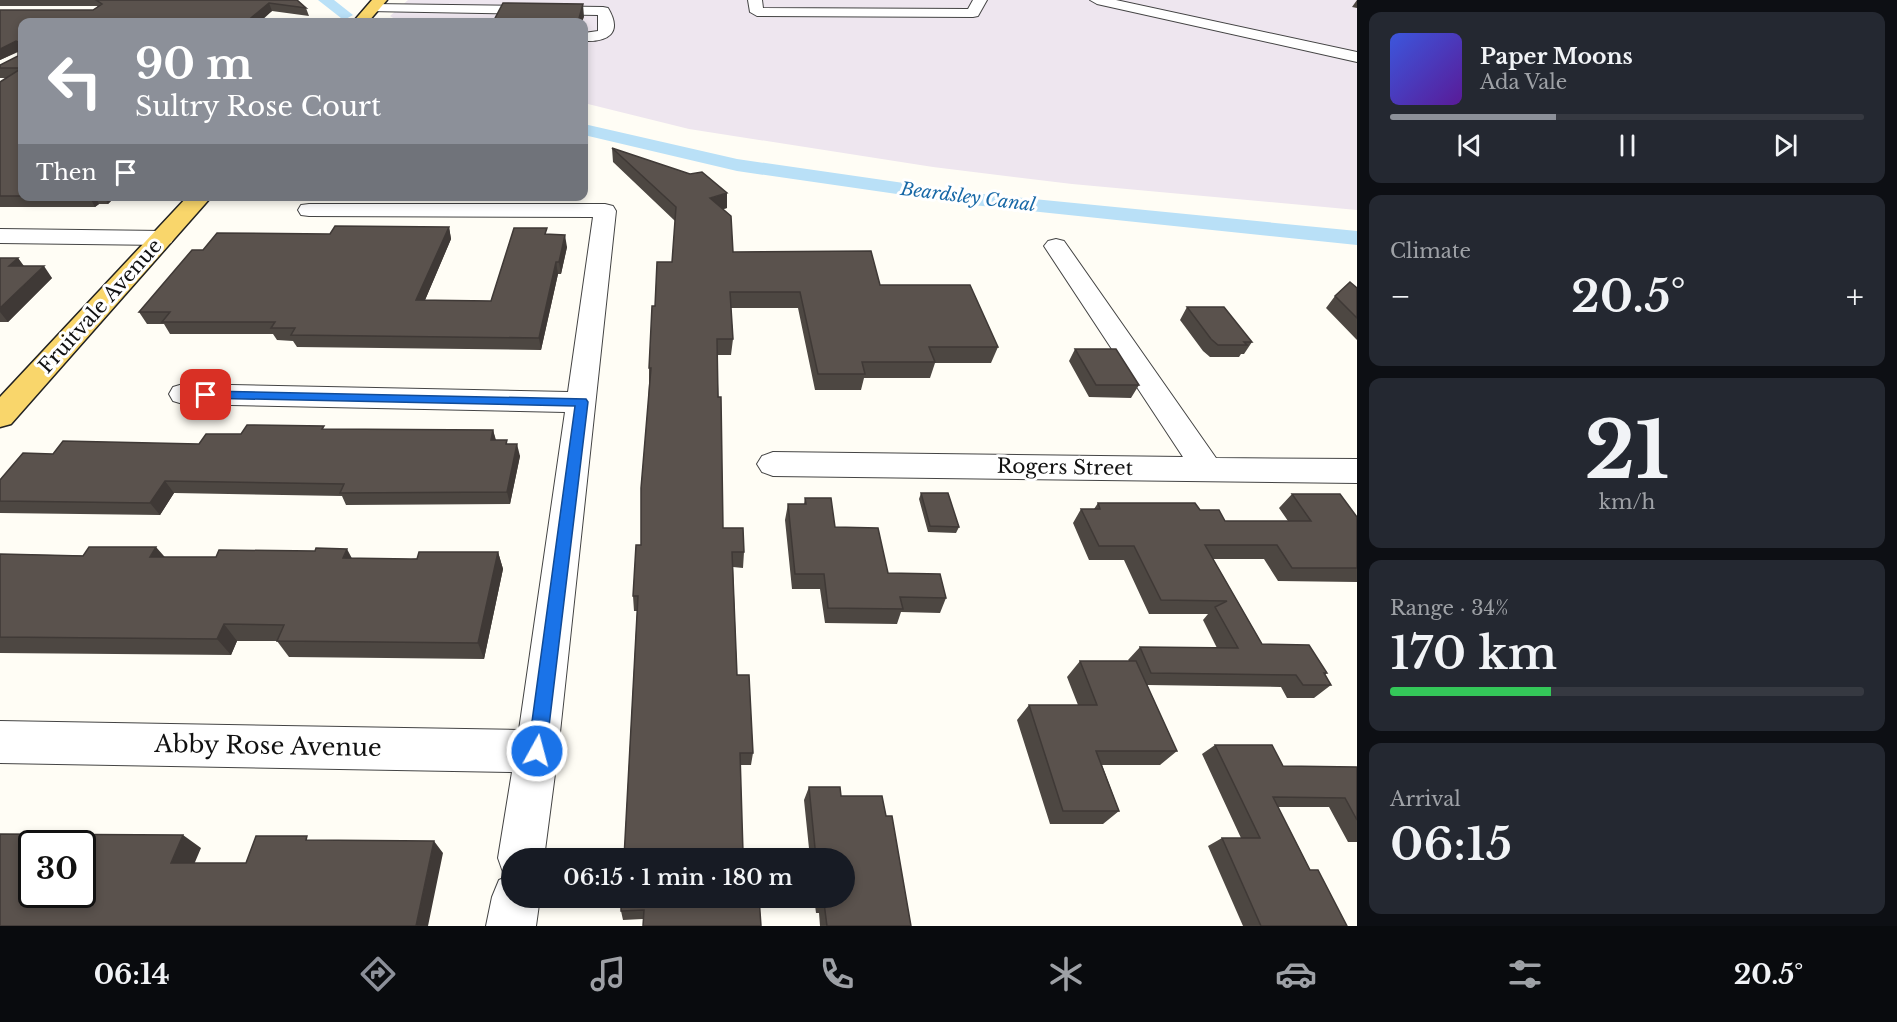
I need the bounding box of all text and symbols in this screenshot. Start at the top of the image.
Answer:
text: 90 m [135,38,253,90]
icon: left [36,42,114,120]
text: Paper Moons [1480,43,1633,70]
text: Ada Vale [1480,70,1567,94]
text: Sultry Rose Court [135,90,381,123]
icon: previous [1453,129,1486,162]
icon: pause [1611,129,1644,162]
icon: next [1769,129,1802,162]
icon: arrive [109,156,142,189]
text: Then [36,159,97,186]
water label: Beardsley Canal [898,178,1037,216]
street label: Fruitvale Avenue [33,234,167,378]
text: Climate [1390,239,1471,263]
text: 20.5° [1571,268,1686,324]
text: − [1390,276,1411,317]
text: + [1846,276,1864,317]
pin [180,369,231,420]
icon: arrive [189,378,222,411]
text: 21 [1585,402,1669,499]
street label: Rogers Street [997,454,1134,480]
text: km/h [1599,490,1655,514]
text: Range · 34% [1390,596,1509,620]
text: 170 km [1390,625,1557,681]
position arrow [505,719,569,783]
street label: Abby Rose Avenue [153,729,382,762]
text: Arrival [1390,787,1461,811]
text: 06:15 [1390,816,1512,872]
speed limit sign: 30 [18,830,96,908]
text: 06:15 · 1 min · 180 m [563,864,793,891]
icon: directions [357,953,399,995]
icon: music [587,953,629,995]
icon: phone [816,953,858,995]
icon: climate [1045,953,1087,995]
icon: car [1275,953,1317,995]
icon: filters [1504,953,1546,995]
text: 06:14 [94,958,170,991]
text: 20.5° [1734,958,1803,991]

